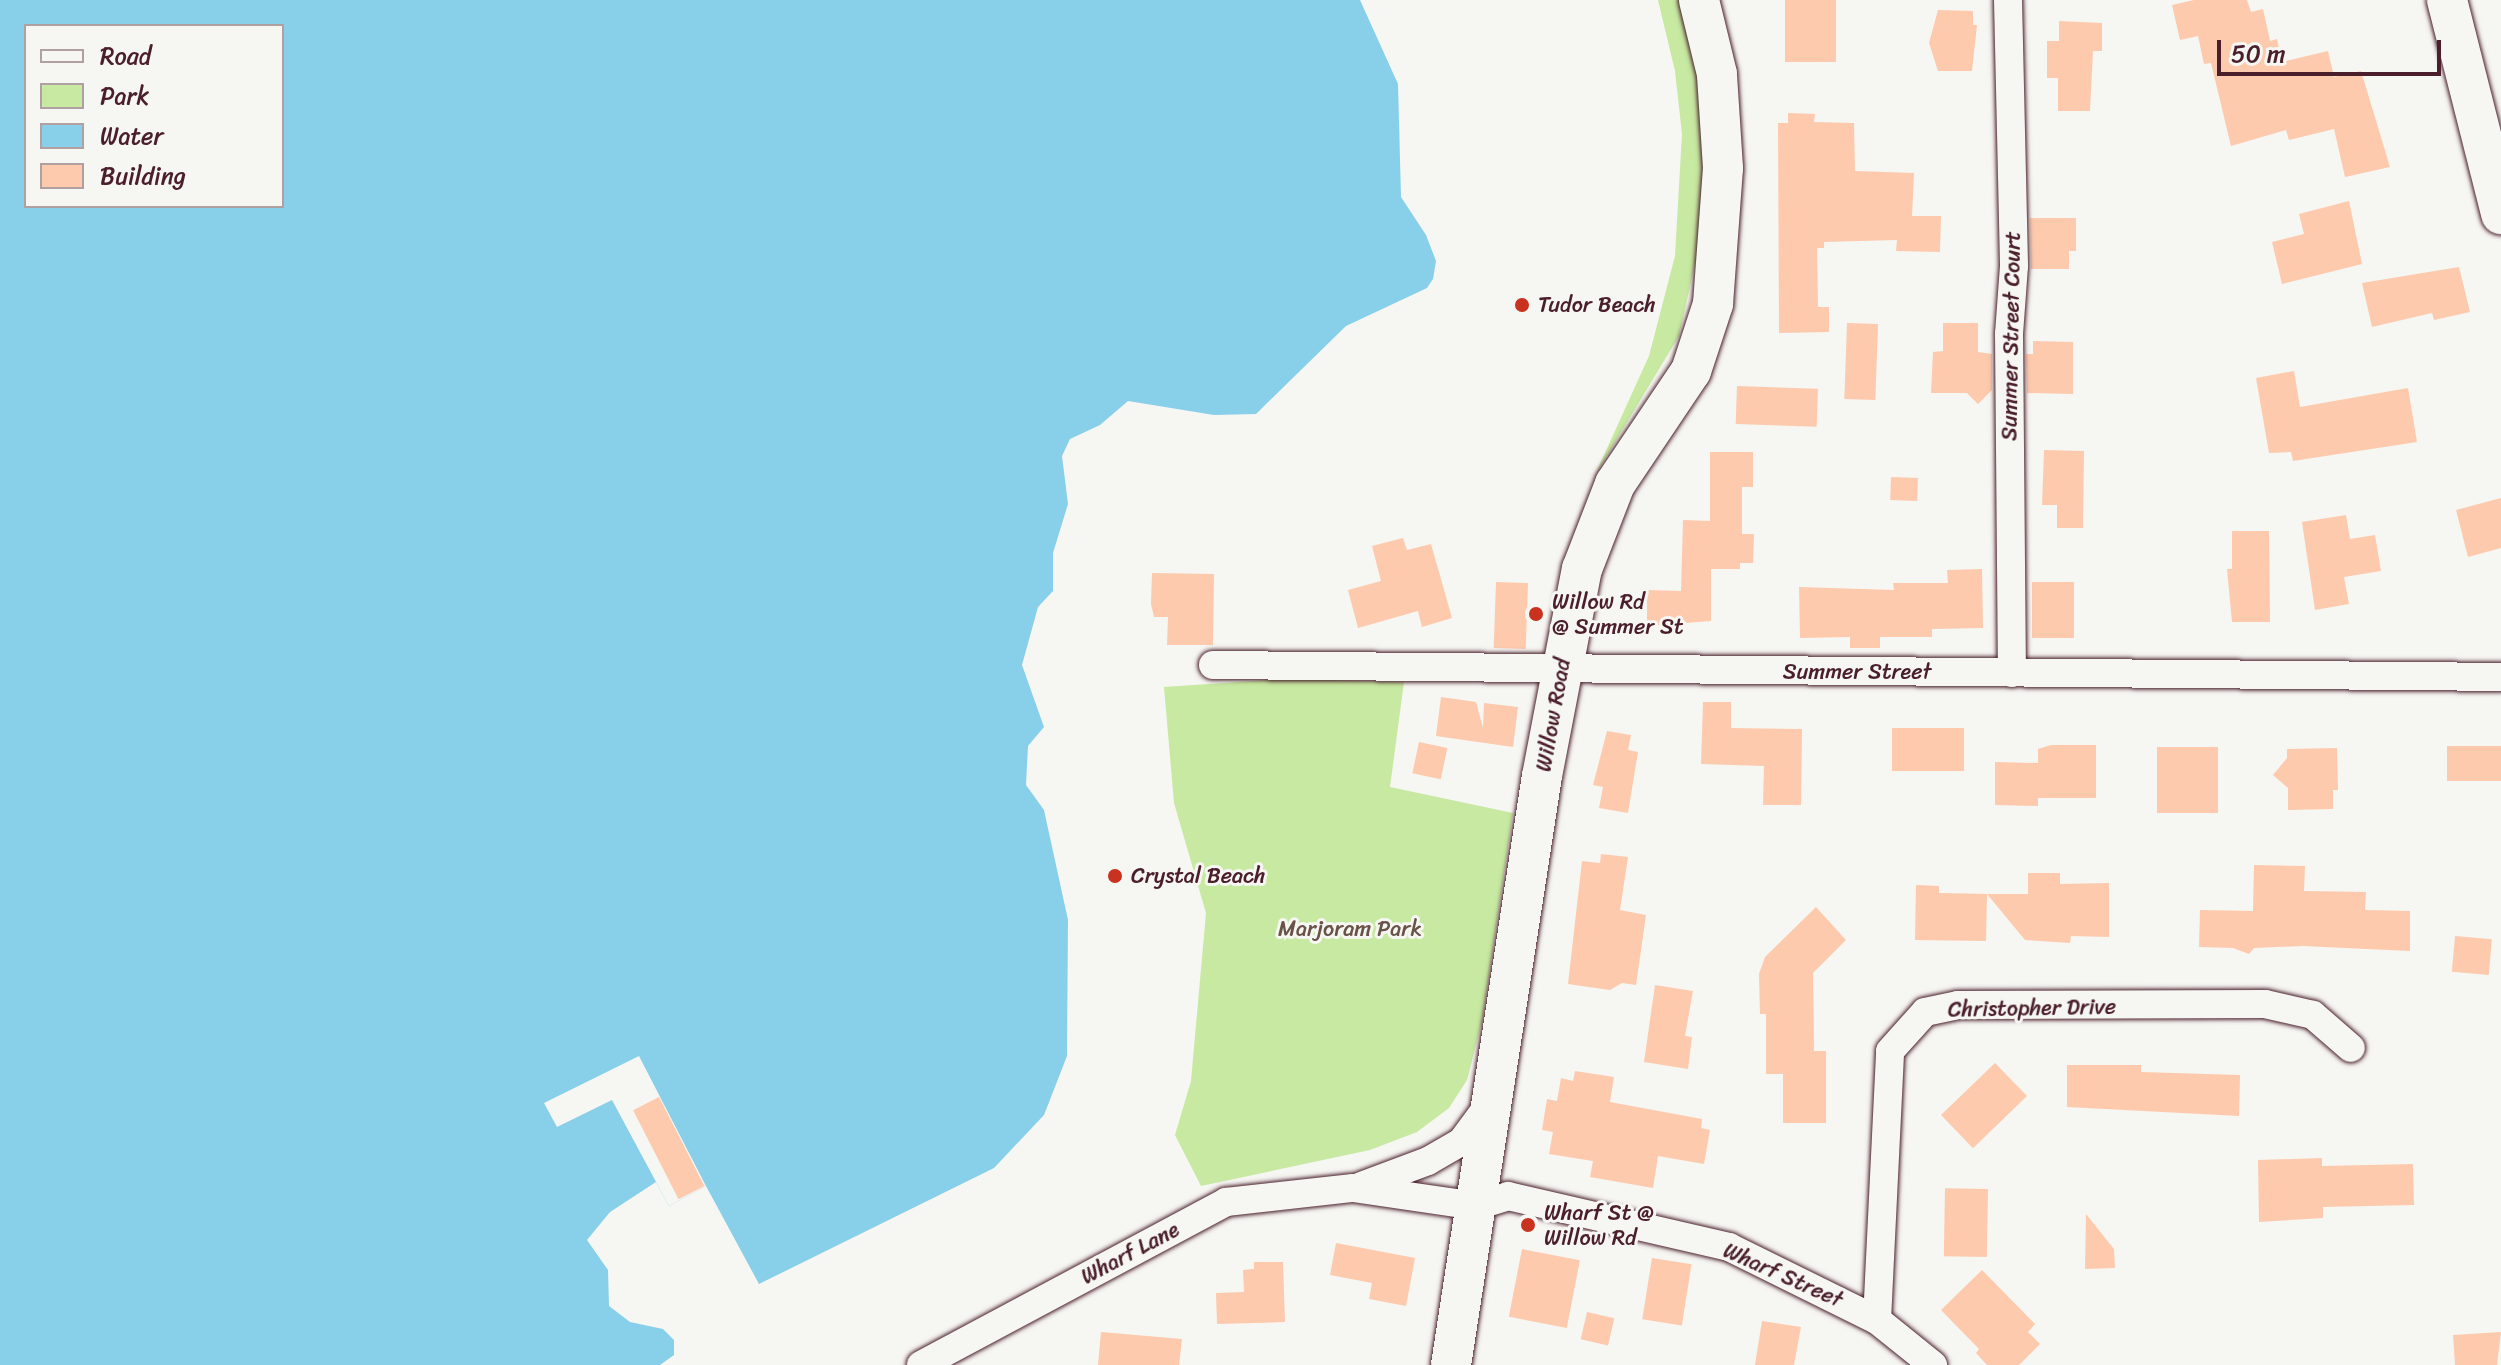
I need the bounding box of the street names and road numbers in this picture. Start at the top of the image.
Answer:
street label: Summer Street Court [1996,231,2026,441]
street label: Willow Road [1530,656,1576,774]
street label: Summer Street [1782,659,1932,685]
street label: Christopher Drive [1948,993,2116,1023]
street label: Wharf Lane [1076,1216,1184,1290]
street label: Wharf Street [1719,1237,1847,1313]

